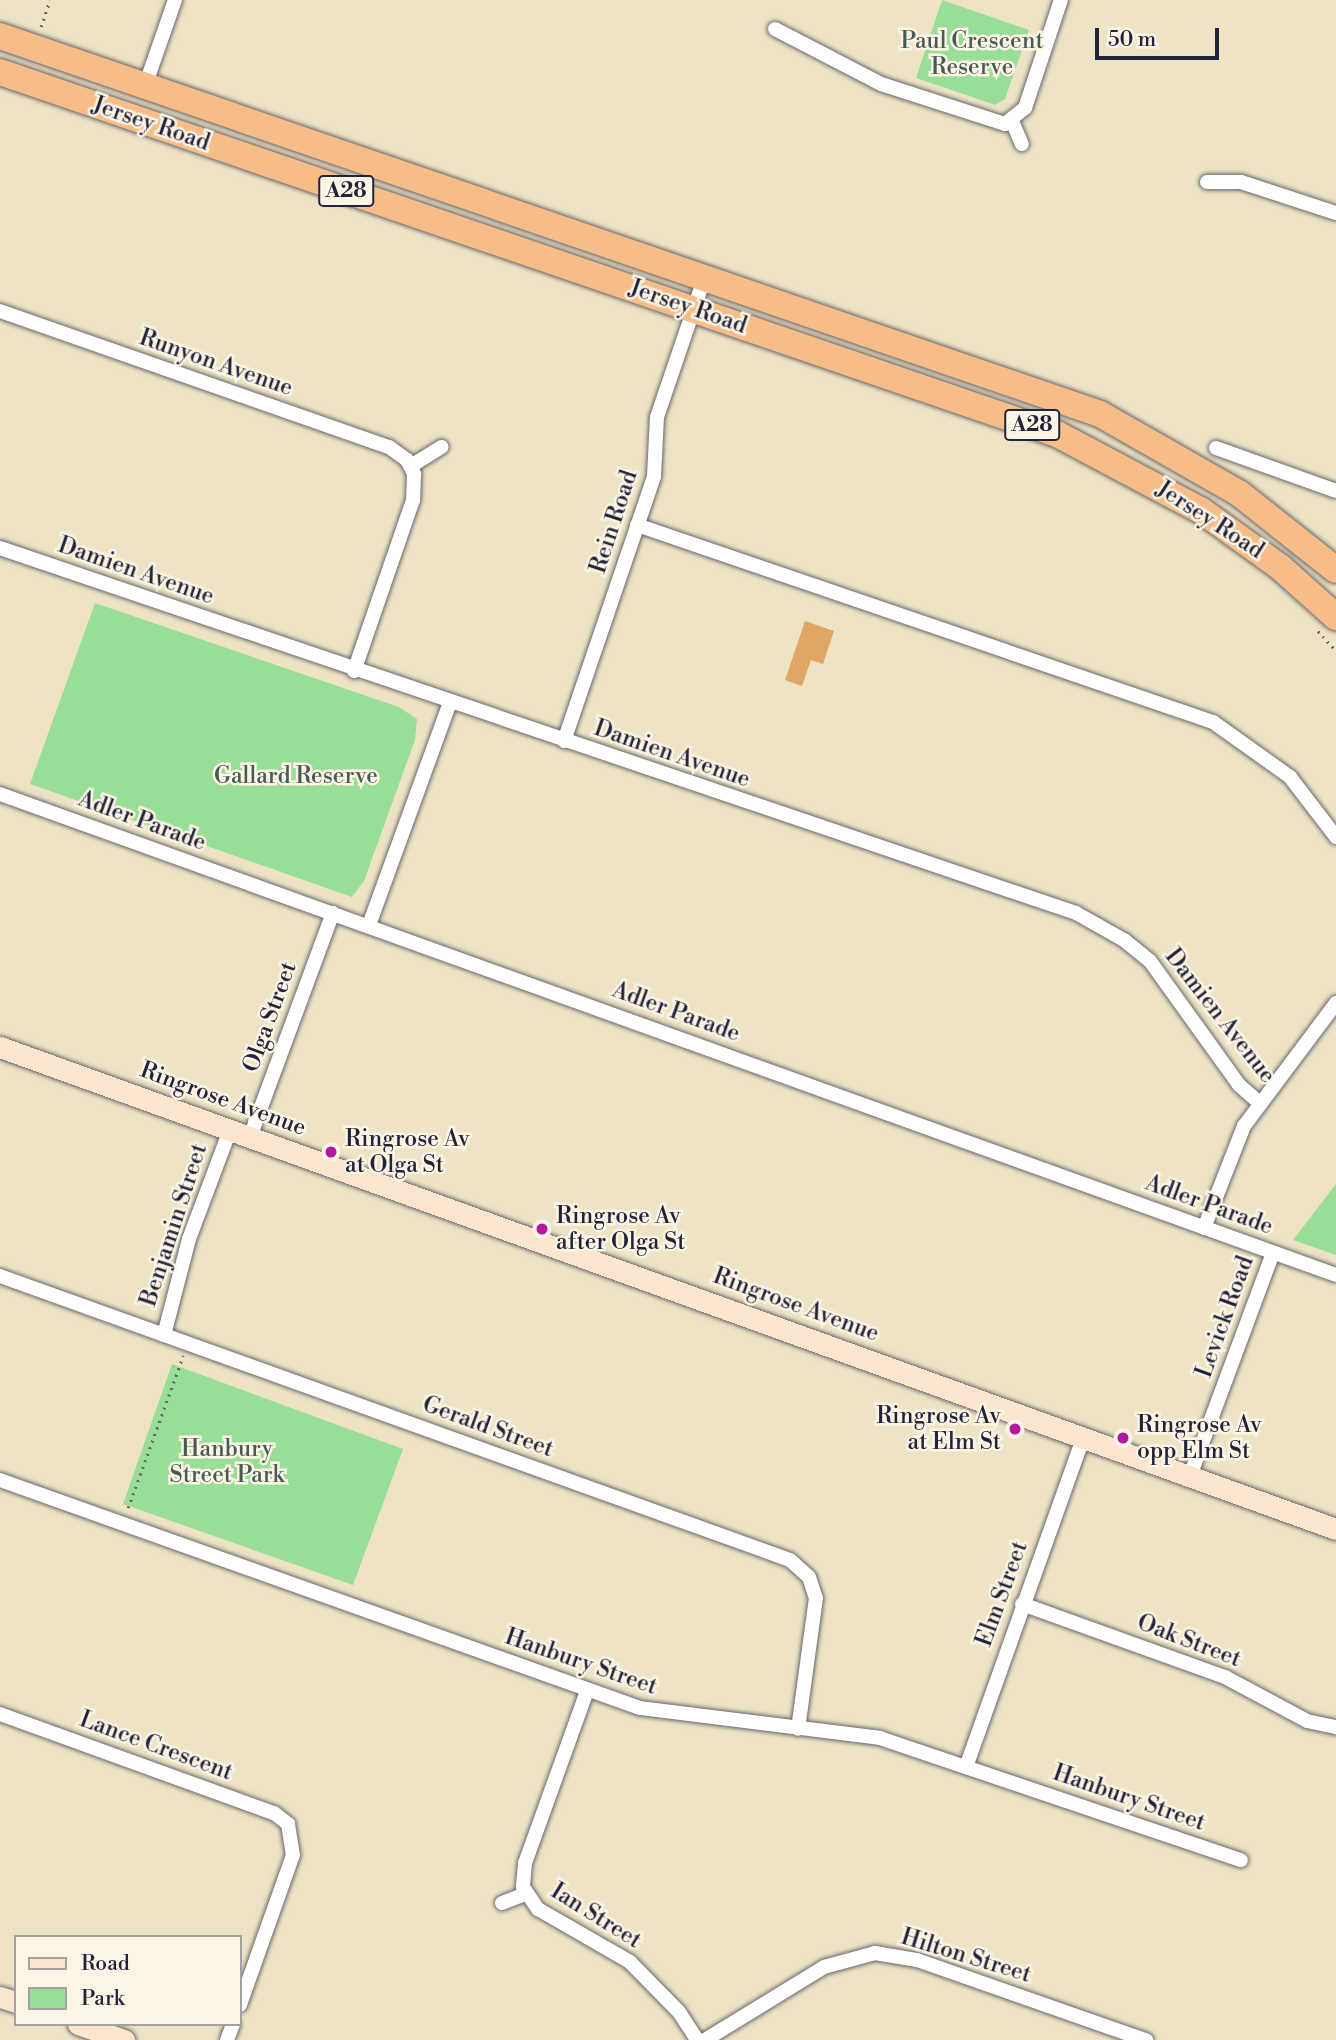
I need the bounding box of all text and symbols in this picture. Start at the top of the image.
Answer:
scale bar [1098,14,1222,58]
park label: Paul Crescent Reserve [900,27,1044,81]
text: 50 m [1108,27,1156,53]
street label: Jersey Road [89,91,213,157]
road number: A28 [318,174,374,208]
street label: Jersey Road [626,274,750,340]
street label: Runyon Avenue [136,324,296,402]
road number: A28 [1004,408,1060,442]
street label: Rein Road [584,467,644,577]
street label: Jersey Road [1151,475,1269,565]
street label: Damien Avenue [54,531,218,611]
street label: Damien Avenue [590,714,754,794]
park label: Gallard Reserve [214,762,378,790]
street label: Adler Parade [74,785,210,857]
street label: Damien Avenue [1159,943,1281,1089]
street label: Olga Street [237,958,303,1076]
street label: Adler Parade [608,976,744,1048]
street label: Ringrose Avenue [136,1056,310,1142]
place label: Ringrose Av at Olga St [345,1125,470,1179]
street label: Benjamin Street [135,1140,213,1310]
marker: Ringrose Av at Olga St [323,1144,339,1160]
street label: Adler Parade [1141,1169,1277,1241]
place label: Ringrose Av after Olga St [556,1202,685,1256]
marker: Ringrose Av after Olga St [534,1221,550,1237]
street label: Levick Road [1190,1252,1260,1382]
street label: Ringrose Avenue [709,1262,883,1348]
street label: Gerald Street [419,1391,557,1463]
place label: Ringrose Av at Elm St [876,1402,1001,1456]
place label: Ringrose Av opp Elm St [1137,1411,1262,1465]
marker: Ringrose Av at Elm St [1007,1421,1023,1437]
marker: Ringrose Av opp Elm St [1115,1430,1131,1446]
park label: Hanbury Street Park [169,1435,285,1489]
street label: Elm Street [970,1538,1034,1650]
street label: Oak Street [1133,1609,1245,1673]
street label: Hanbury Street [501,1623,661,1701]
street label: Lance Crescent [76,1706,236,1786]
street label: Hanbury Street [1049,1759,1209,1837]
street label: Ian Street [546,1877,646,1955]
street label: Hilton Street [898,1923,1034,1989]
legend [14,1935,242,2026]
text: Road [81,1951,130,1977]
text: Park [81,1986,125,2012]

